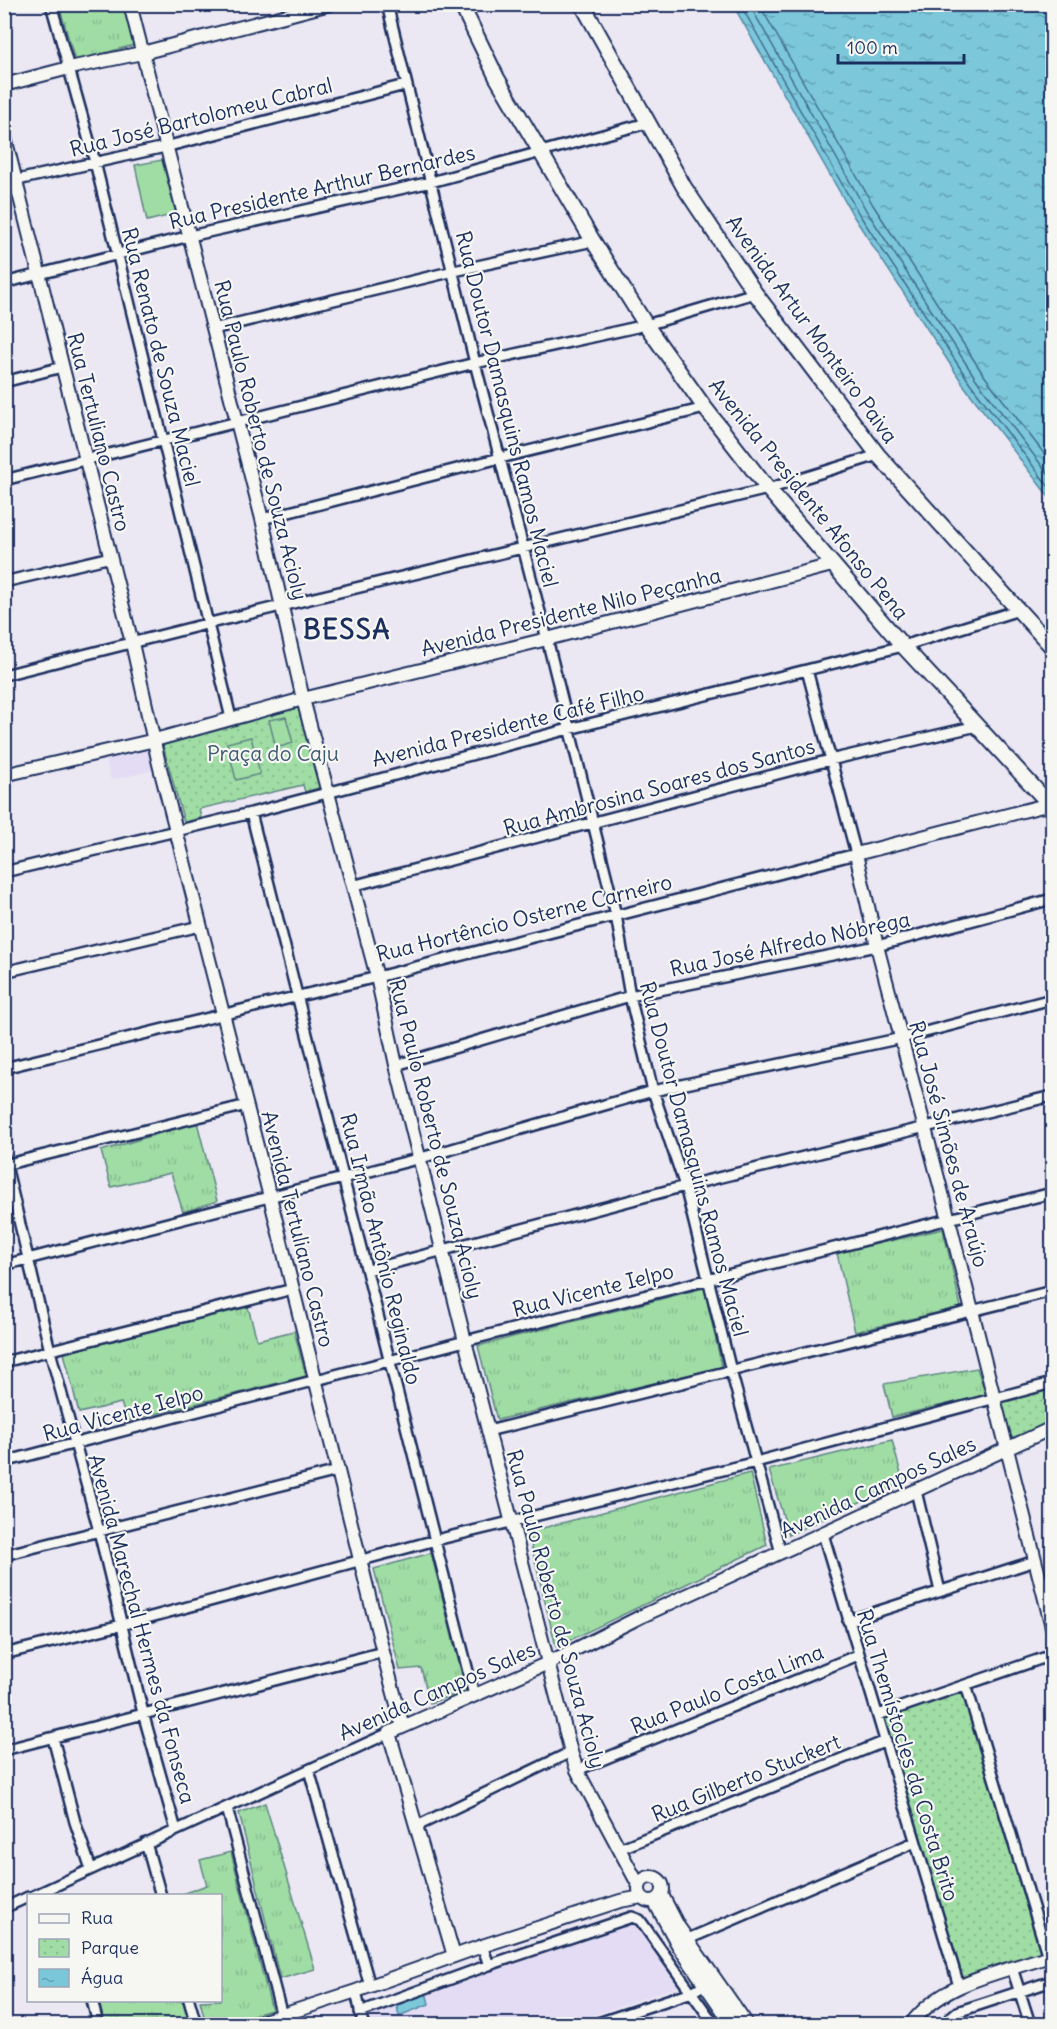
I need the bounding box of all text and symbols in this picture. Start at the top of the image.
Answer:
scale bar [838,27,964,65]
text: 100 m [847,36,898,59]
street label: Rua José Bartolomeu Cabral [67,71,335,163]
street label: Rua Presidente Arthur Bernardes [166,139,478,235]
street label: Avenida Artur Monteiro Paiva [720,210,904,448]
street label: Rua Renato de Souza Maciel [116,225,206,489]
street label: Rua Doutor Damasquins Ramos Maciel [450,228,564,590]
street label: Rua Paulo Roberto de Souza Acioly [208,277,314,603]
street label: Rua Tertuliano Castro [61,330,137,534]
street label: Avenida Presidente Afonso Pena [703,373,915,625]
street label: Avenida Presidente Nilo Peçanha [418,562,724,662]
district label: BESSA [303,612,391,646]
street label: Avenida Presidente Café Filho [369,679,647,773]
street label: Rua Ambrosina Soares dos Santos [500,732,818,842]
park label: Praça do Caju [207,740,339,767]
street label: Rua Hortêncio Osterne Carneiro [373,868,675,968]
street label: Rua José Alfredo Nóbrega [667,905,913,983]
street label: Rua Paulo Roberto de Souza Acioly [383,976,489,1302]
street label: Rua Doutor Damasquins Ramos Maciel [634,979,754,1339]
street label: Rua José Simões de Araújo [903,1018,995,1270]
street label: Avenida Tertuliano Castro [256,1108,340,1350]
street label: Rua Irmão Antônio Reginaldo [334,1111,428,1387]
street label: Rua Vicente Ielpo [510,1257,676,1323]
street label: Rua Vicente Ielpo [40,1379,206,1447]
street label: Avenida Campos Sales [776,1430,980,1544]
street label: Rua Paulo Roberto de Souza Acioly [500,1447,612,1771]
street label: Avenida Marechal Hermes da Fonseca [82,1451,202,1807]
street label: Rua Themístocles da Costa Brito [851,1606,965,1904]
street label: Avenida Campos Sales [334,1635,540,1747]
street label: Rua Paulo Costa Lima [627,1638,827,1740]
street label: Rua Gilberto Stuckert [648,1728,844,1828]
legend [27,1894,222,2002]
text: Rua [81,1906,113,1929]
text: Parque [81,1936,139,1959]
text: Água [81,1966,123,1989]

